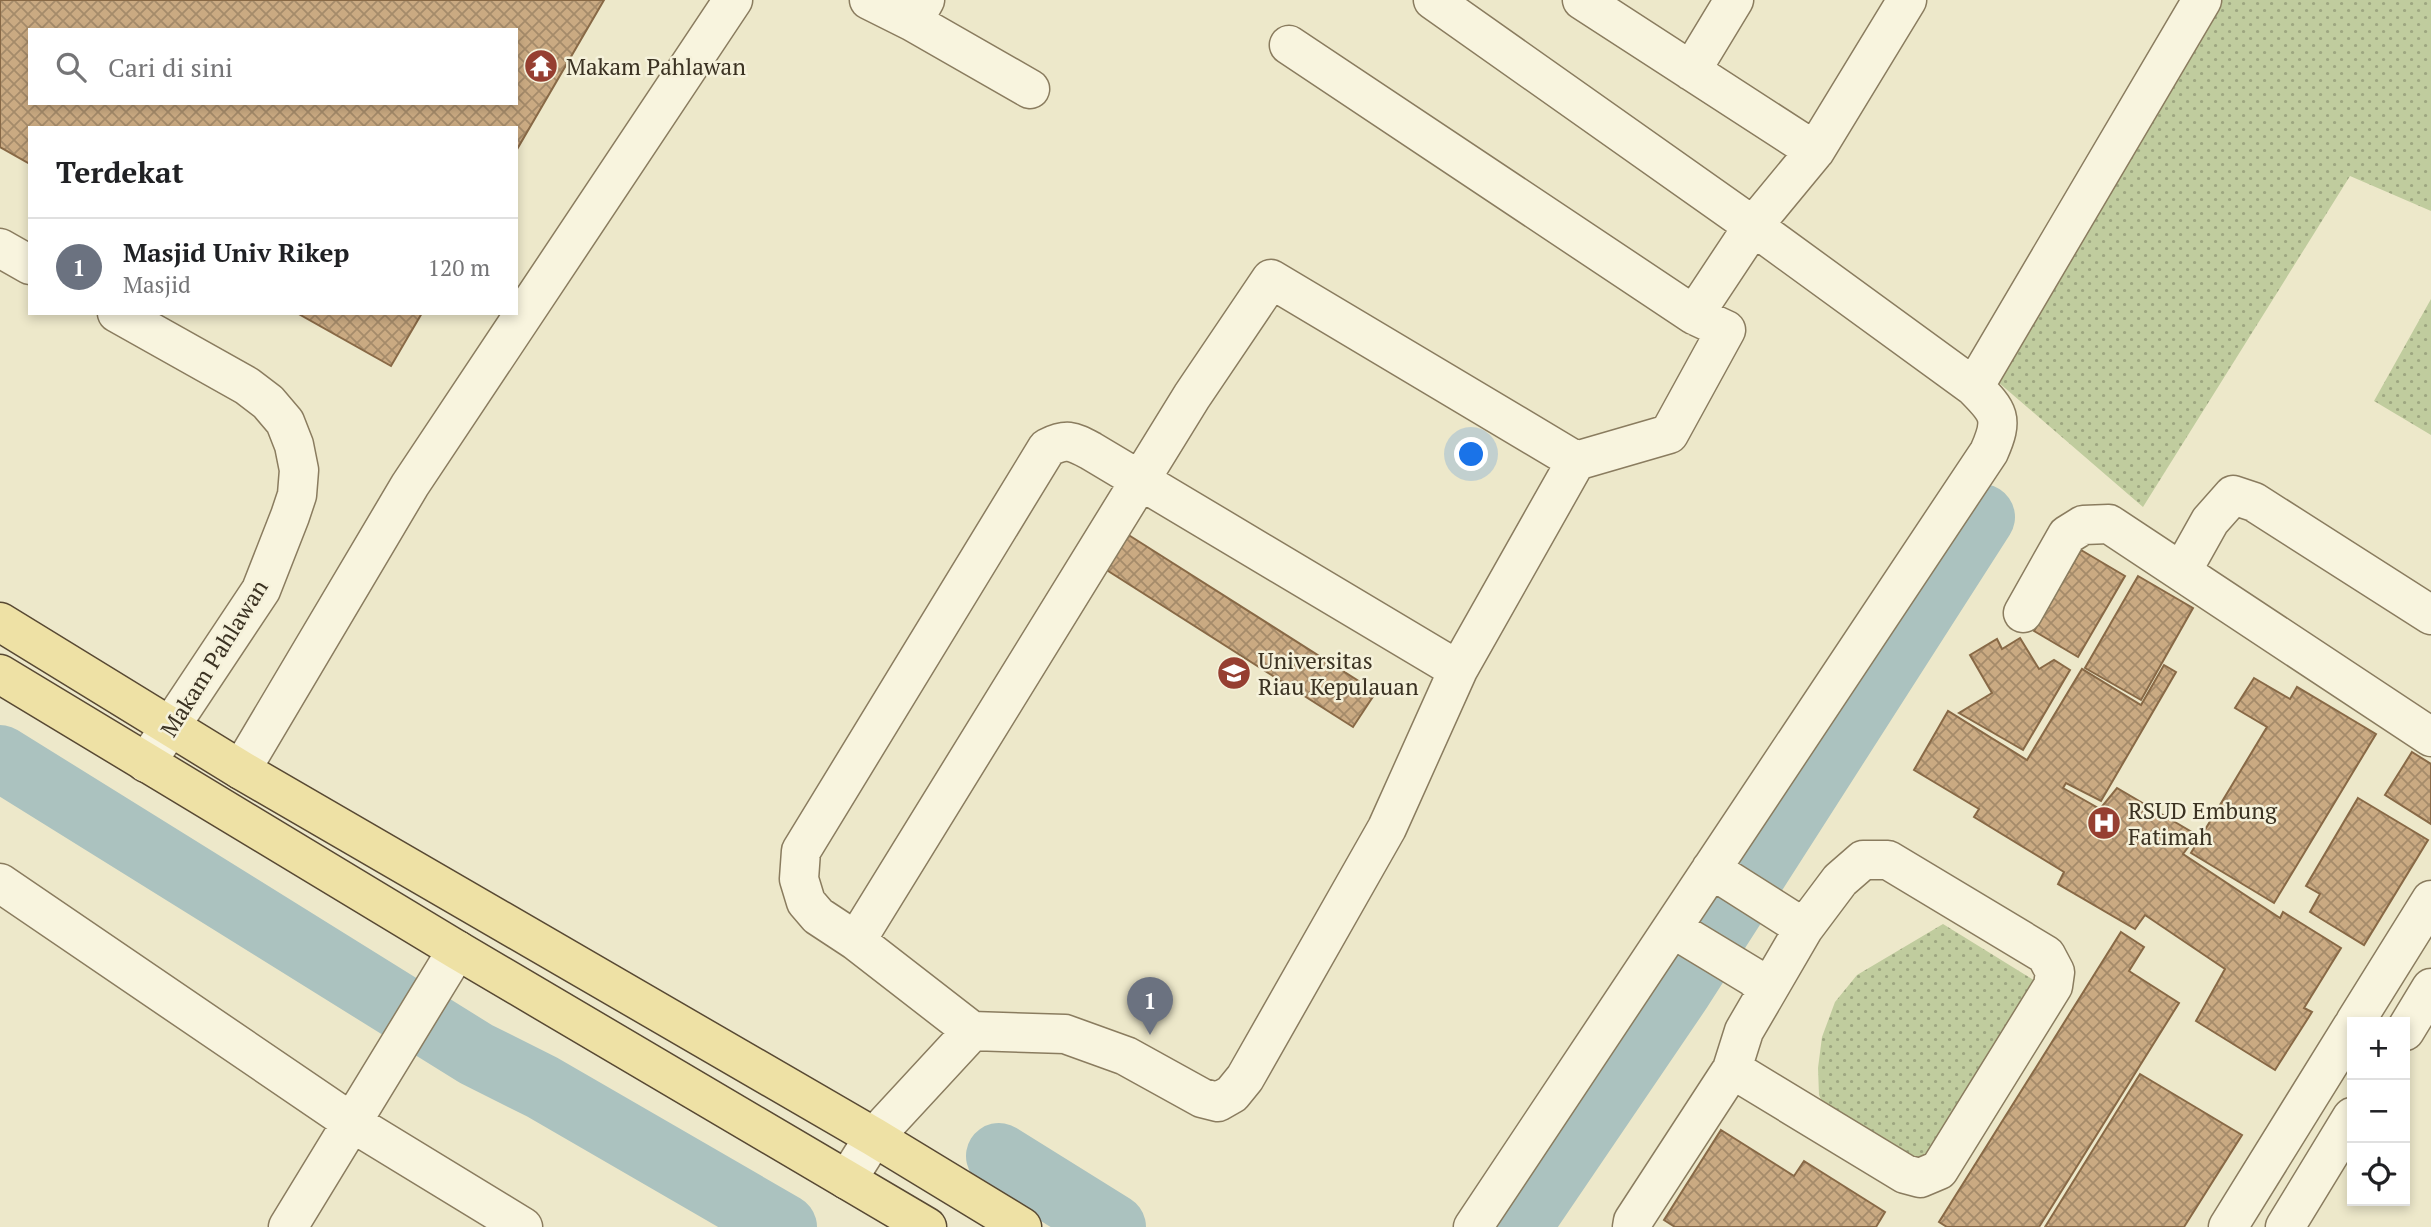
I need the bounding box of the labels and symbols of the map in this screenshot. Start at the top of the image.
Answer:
temple icon: Makam Pahlawan [522,47,560,85]
place label: Makam Pahlawan [566,51,746,82]
your location [1454,437,1488,471]
street label: Makam Pahlawan [153,573,275,742]
place label: Universitas Riau Kepulauan [1258,645,1419,702]
school or university icon: Universitas Riau Kepulauan [1215,654,1253,692]
place label: RSUD Embung Fatimah [2128,795,2278,852]
hospital icon: RSUD Embung Fatimah [2085,804,2123,842]
pin: 1 [1127,977,1173,1035]

